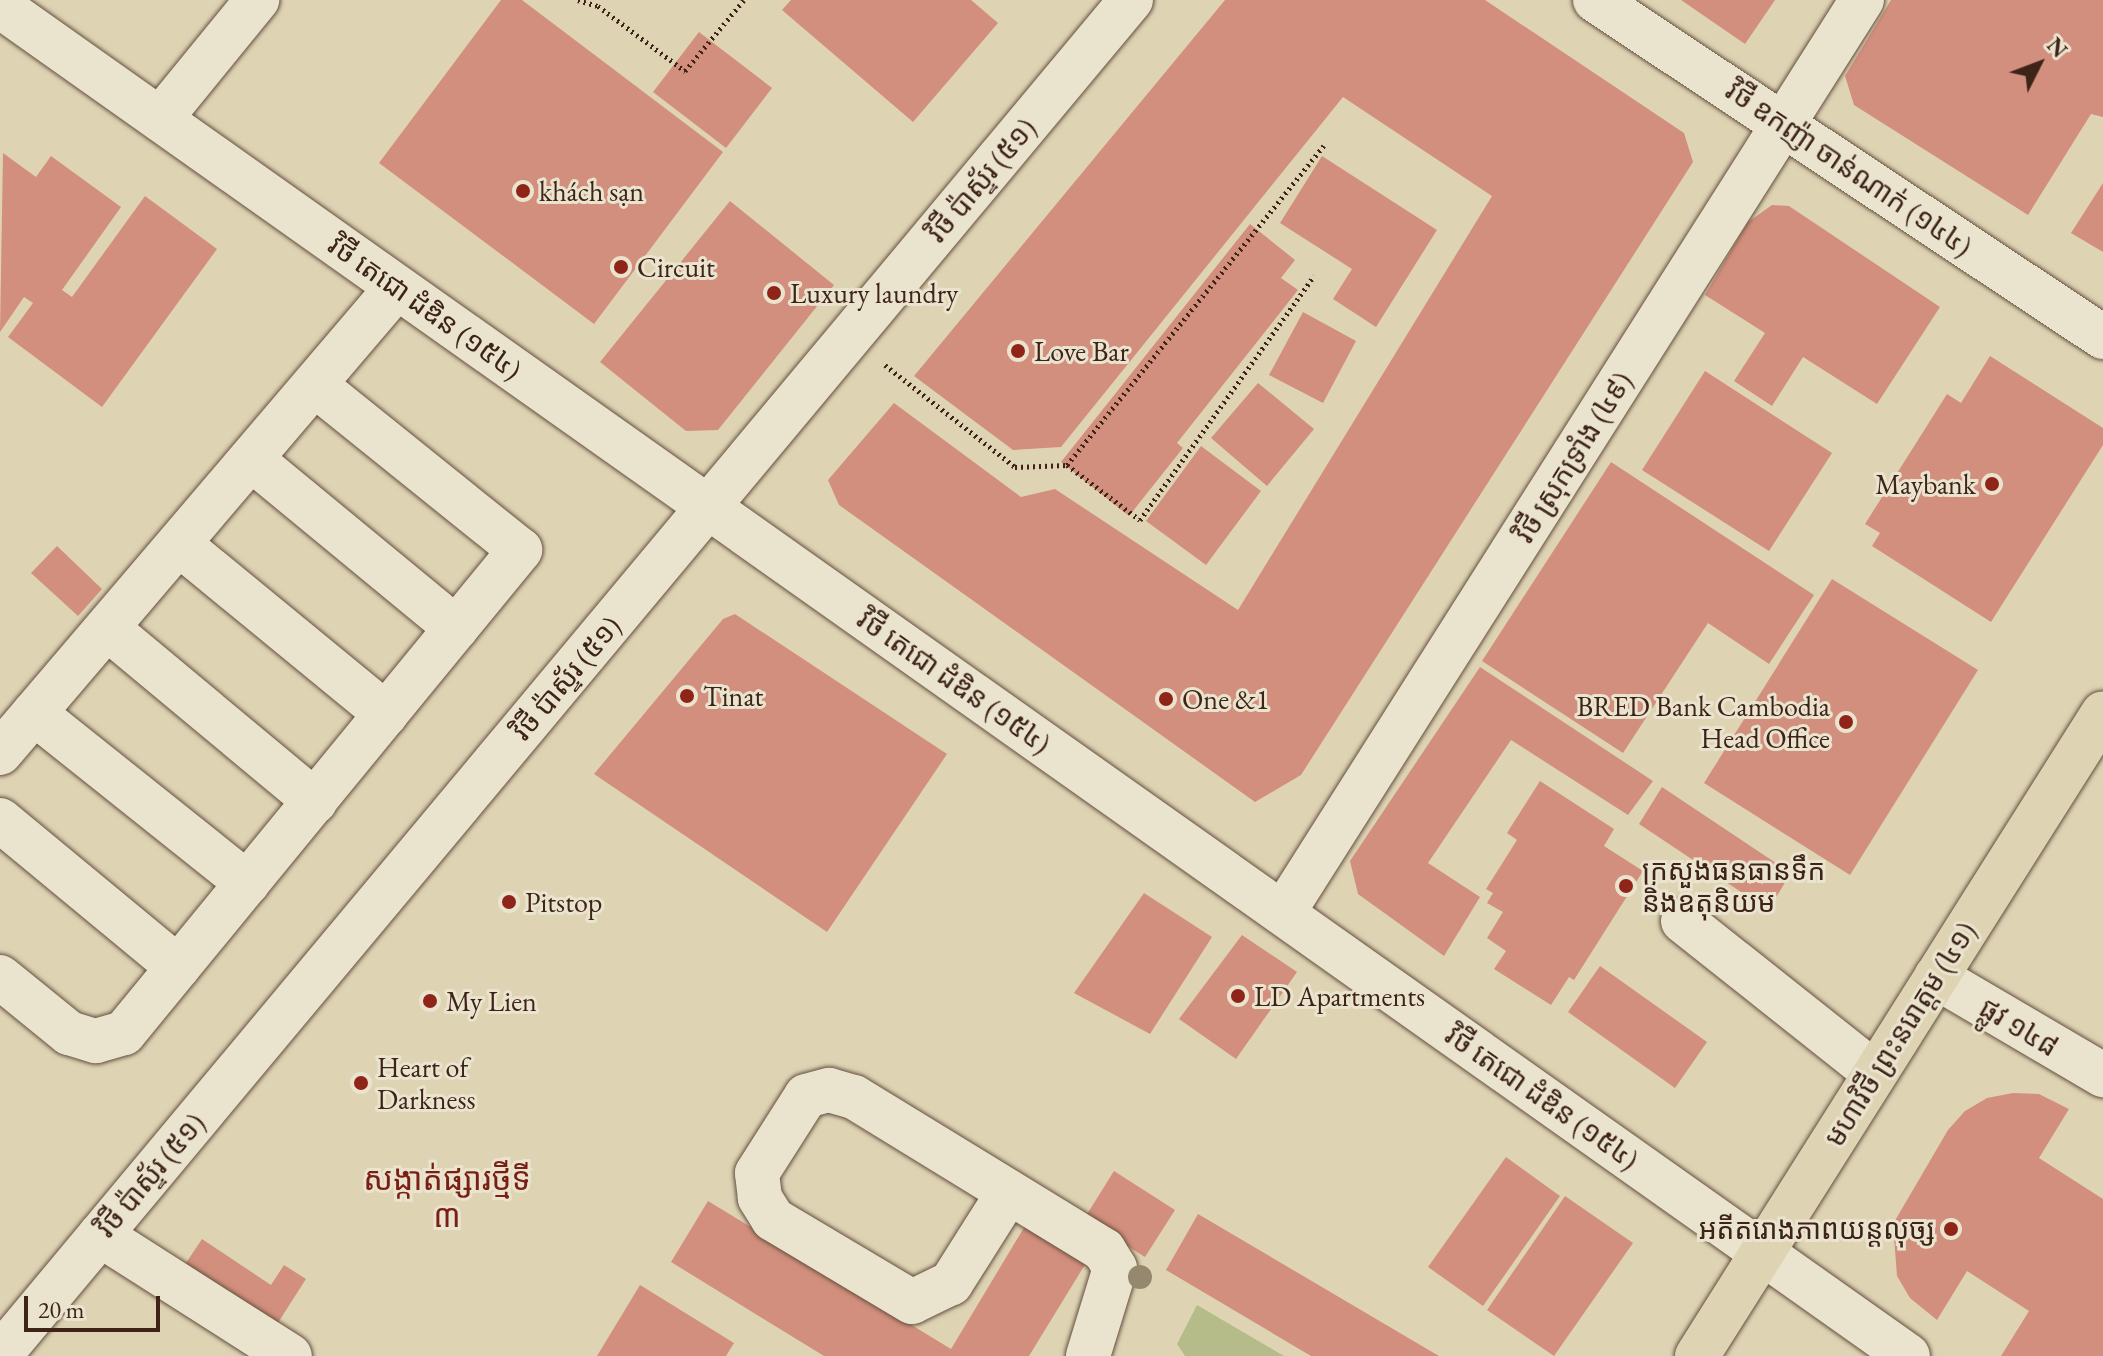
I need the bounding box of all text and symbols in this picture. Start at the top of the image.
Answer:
north arrow [1999,24,2079,104]
text: N [2040,31,2074,64]
street label: វិថី ឧកញ៉ា ចាន់ណាក់ (១៤៤) [1720,73,1978,263]
street label: វិថី ប៉ាស្ទ័រ (៥១) [920,111,1042,249]
place label: khách sạn [539,174,644,208]
marker: khách sạn [514,182,532,200]
street label: វិថី តេជោ ដំឌិន (១៥៤) [322,228,528,386]
place label: Circuit [637,250,715,284]
marker: Circuit [612,258,630,276]
place label: Luxury laundry [790,276,958,310]
marker: Luxury laundry [765,284,783,302]
place label: Love Bar [1034,334,1129,368]
marker: Love Bar [1009,342,1027,360]
street label: វិថី ស្រុកទ្រាំង (៤៩) [1507,366,1639,548]
place label: Maybank [1875,467,1976,501]
marker: Maybank [1983,475,2001,493]
street label: វិថី តេជោ ដំឌិន (១៥៤) [851,602,1057,760]
street label: វិថី ប៉ាស្ទ័រ (៥១) [505,609,627,747]
place label: Tinat [703,679,763,713]
place label: One &1 [1182,682,1269,716]
marker: Tinat [678,687,696,705]
place label: BRED Bank Cambodia Head Office [1577,689,1830,755]
marker: One &1 [1157,690,1175,708]
marker: BRED Bank Cambodia Head Office [1837,713,1855,731]
place label: ក្រសួងធនធានទឹក និងឧតុនិយម [1642,853,1825,919]
marker: ក្រសួងធនធានទឹក និងឧតុនិយម [1617,877,1635,895]
place label: Pitstop [525,885,602,919]
marker: Pitstop [500,893,518,911]
street label: មហាវិថី ព្រះនរោត្តម (៤១) [1817,916,1983,1152]
place label: LD Apartments [1254,979,1425,1013]
place label: My Lien [446,984,537,1018]
marker: LD Apartments [1229,987,1247,1005]
street label: ផ្លូវ ១៤៨ [1974,990,2064,1064]
marker: My Lien [421,992,439,1010]
street label: វិថី តេជោ ដំឌិន (១៥៤) [1439,1018,1645,1176]
place label: Heart of Darkness [377,1050,476,1116]
marker: Heart of Darkness [352,1074,370,1092]
street label: វិថី ប៉ាស្ទ័រ (៥១) [89,1106,211,1244]
district label: សង្កាត់ផ្សារថ្មីទី ៣ [363,1161,531,1236]
place label: អតីតរោងភាពយន្តលុច្ស [1699,1212,1935,1246]
marker: អតីតរោងភាពយន្តលុច្ស [1942,1220,1960,1238]
scale bar [28,1280,164,1330]
text: 20 m [38,1294,85,1325]

